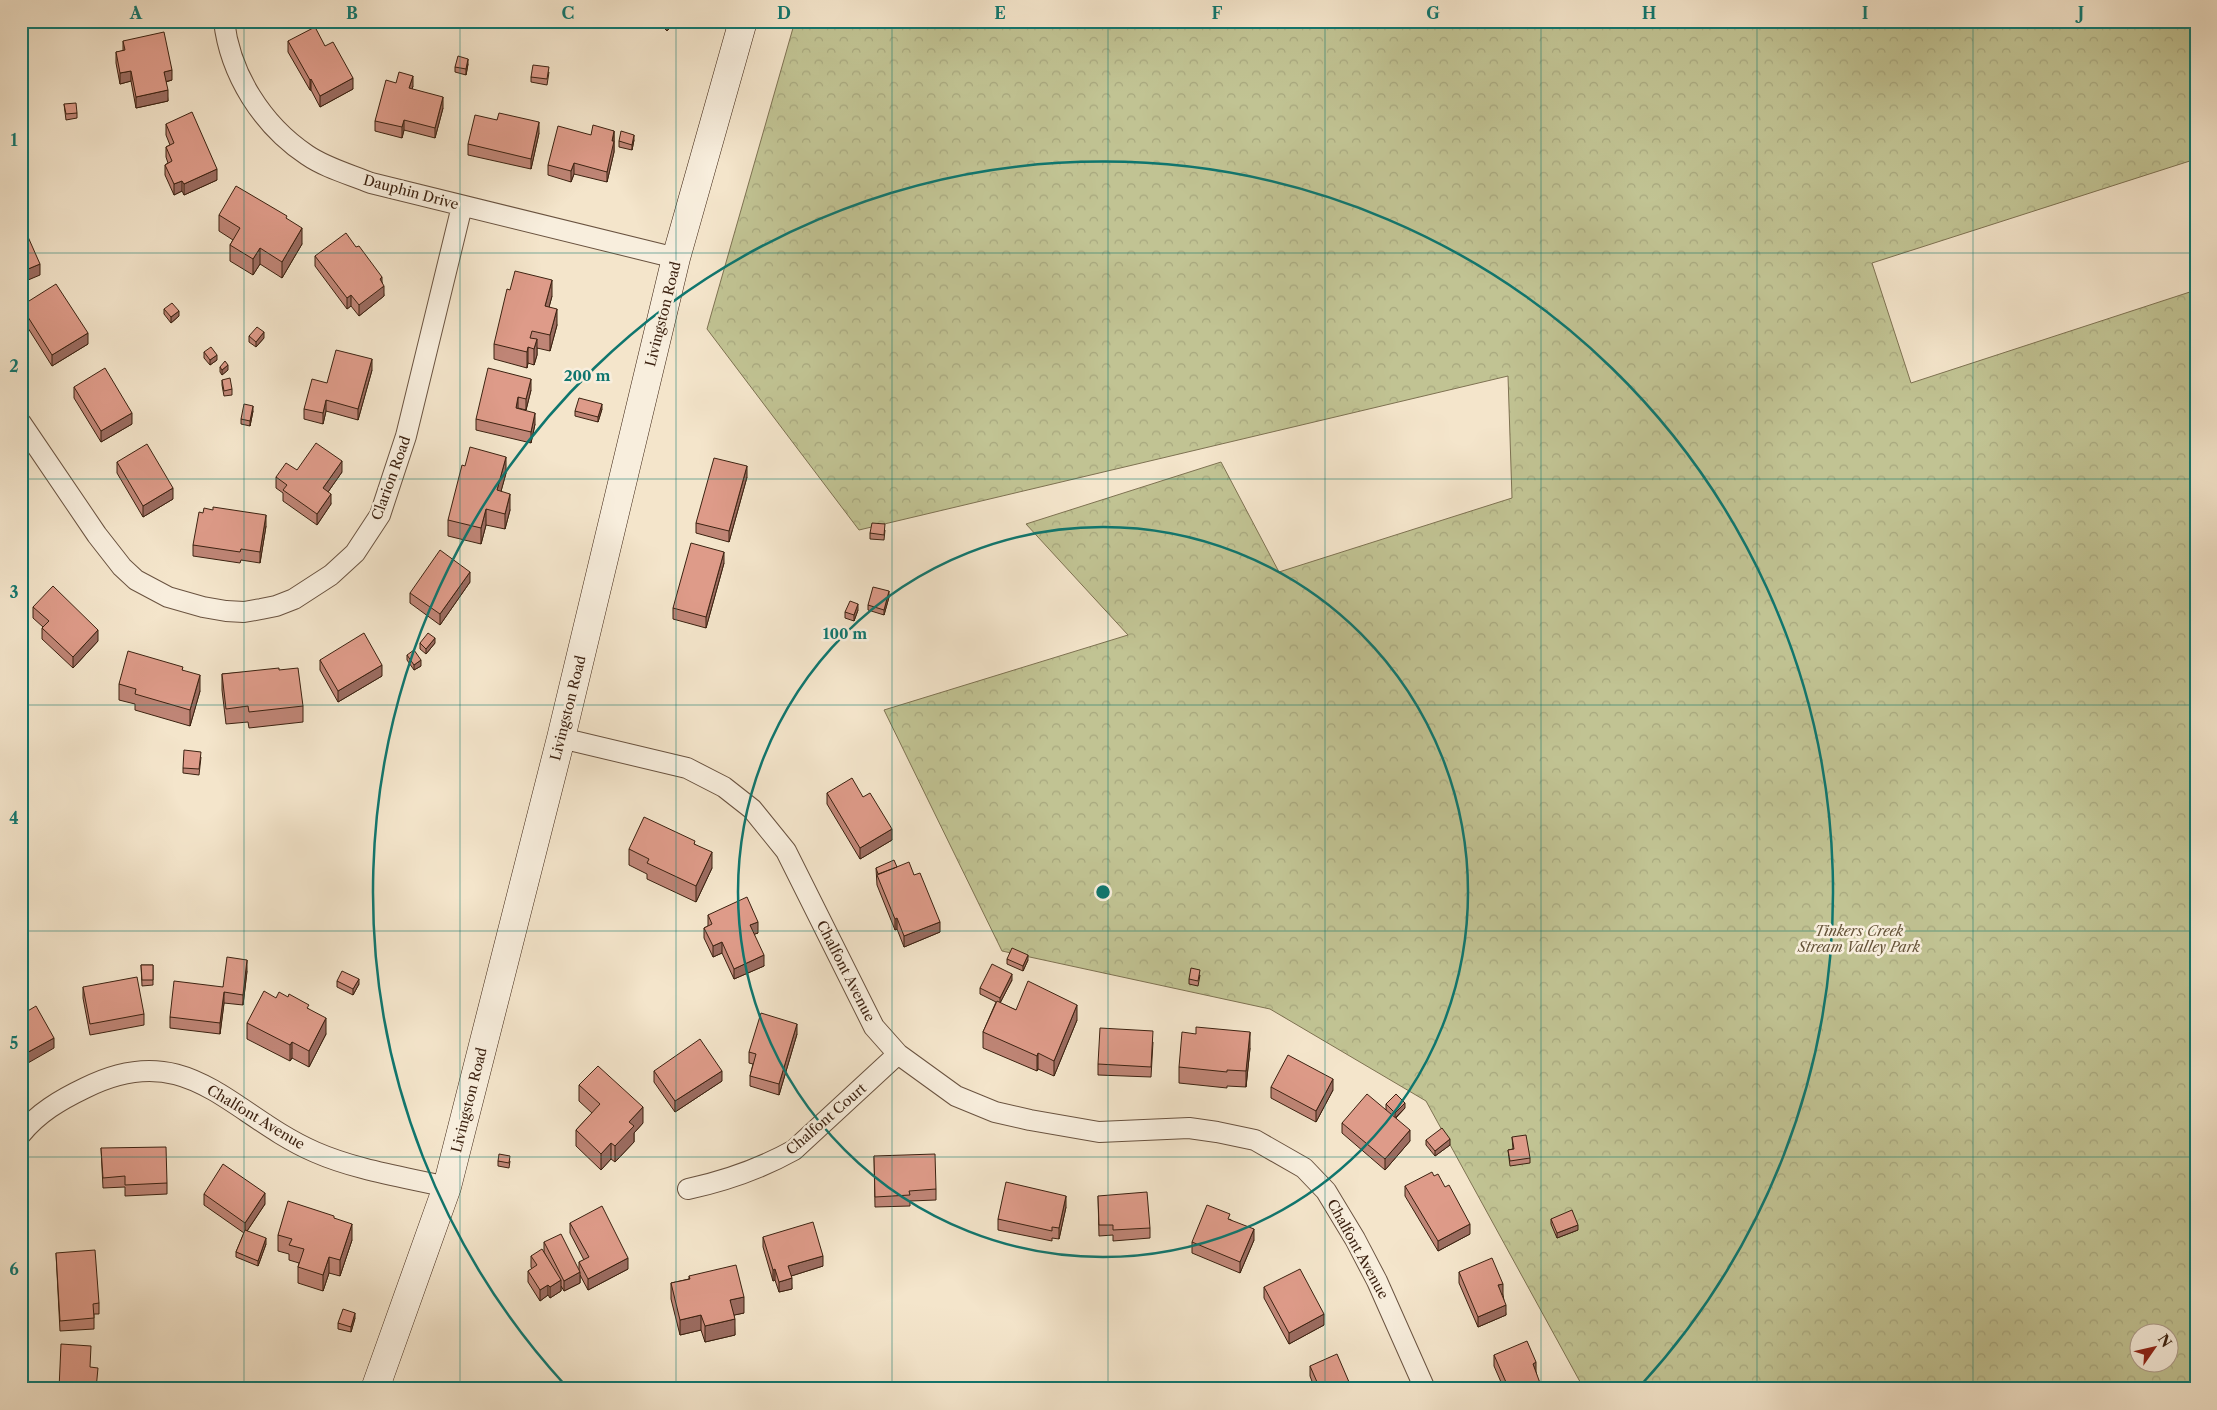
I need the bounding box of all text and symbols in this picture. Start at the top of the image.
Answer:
text: A [129,3,143,23]
text: B [346,3,358,23]
text: C [562,3,574,23]
text: D [777,3,791,23]
text: E [994,3,1006,23]
text: F [1212,3,1223,23]
text: G [1426,3,1440,23]
text: H [1642,3,1656,23]
text: I [1862,3,1869,23]
text: J [2075,3,2084,23]
text: 1 [10,130,18,150]
street label: Dauphin Drive [361,171,461,213]
street label: Livingston Road [641,259,685,369]
text: 2 [9,356,19,376]
text: 200 m [564,366,610,385]
street label: Clarion Road [367,433,415,523]
text: 3 [9,582,19,602]
text: 100 m [823,624,867,643]
street label: Livingston Road [546,653,590,763]
text: 4 [9,808,19,828]
centre of rings [1094,883,1112,901]
street label: Chalfont Avenue [813,917,879,1025]
park label: Tinkers Creek Stream Valley Park [1797,922,1921,956]
text: 5 [10,1033,19,1053]
street label: Livingston Road [447,1045,491,1155]
street label: Chalfont Court [782,1079,870,1159]
street label: Chalfont Avenue [204,1081,308,1153]
street label: Chalfont Avenue [1323,1196,1393,1302]
text: 6 [9,1259,19,1279]
north arrow [2130,1322,2180,1372]
text: N [2154,1331,2176,1351]

